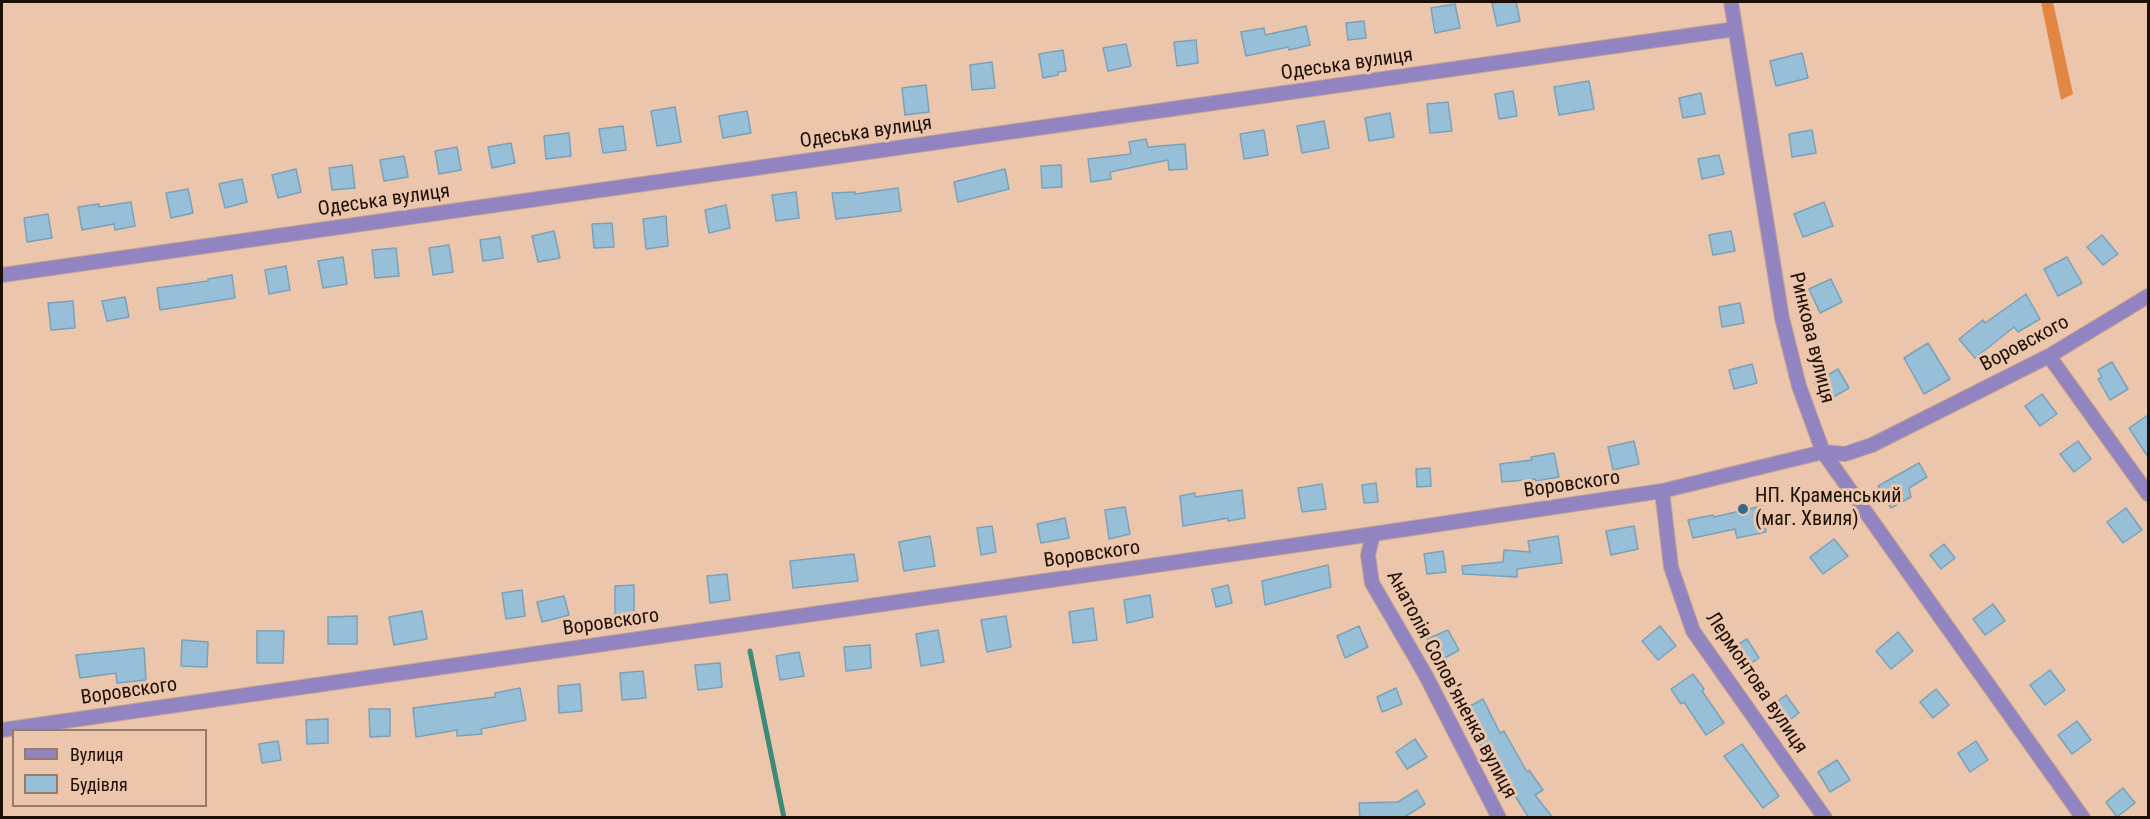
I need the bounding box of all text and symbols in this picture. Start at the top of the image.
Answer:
street label: Одеська вулиця [1279,44,1415,86]
street label: Одеська вулиця [798,112,934,154]
street label: Одеська вулиця [316,180,452,222]
street label: Ринкова вулиця [1783,270,1839,406]
street label: Воровского [1977,311,2073,377]
street label: Воровского [1522,466,1622,504]
place label: НП. Краменський (маг. Хвиля) [1755,485,1901,532]
marker: НП. Краменський (маг. Хвиля) [1736,502,1750,516]
street label: Воровского [1042,536,1142,574]
street label: Анатолія Солов'яненка вулиця [1381,567,1521,803]
street label: Воровского [561,604,661,642]
street label: Лермонтова вулиця [1700,608,1812,758]
street label: Воровского [79,673,179,711]
legend [12,729,207,807]
text: Вулиця [70,744,124,765]
text: Будівля [70,774,128,795]

